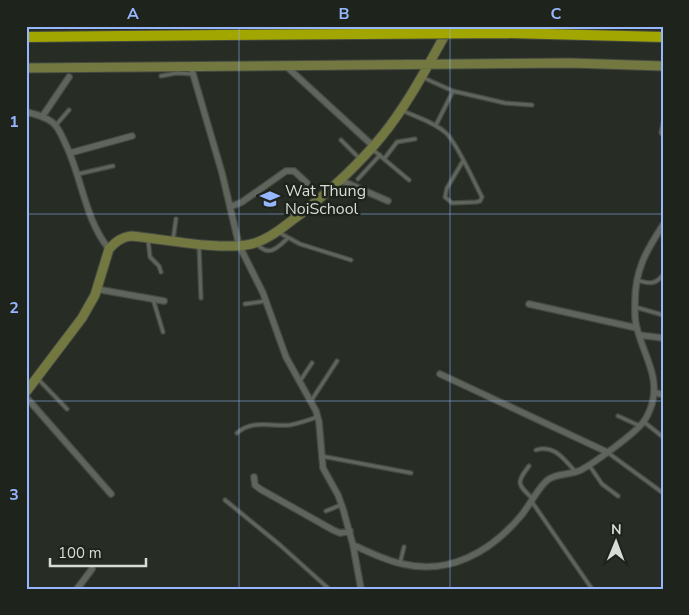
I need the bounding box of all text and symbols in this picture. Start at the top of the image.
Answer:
text: A [127,3,139,25]
text: B [338,3,350,25]
text: C [551,3,562,25]
text: 1 [9,111,19,133]
place label: Wat Thung NoiSchool [285,180,366,220]
school or university icon: Wat Thung NoiSchool [259,188,281,210]
text: 2 [9,297,19,319]
text: 3 [9,484,19,506]
north arrow [592,518,642,568]
text: N [611,520,622,539]
scale bar [50,535,146,567]
text: 100 m [58,543,102,563]

